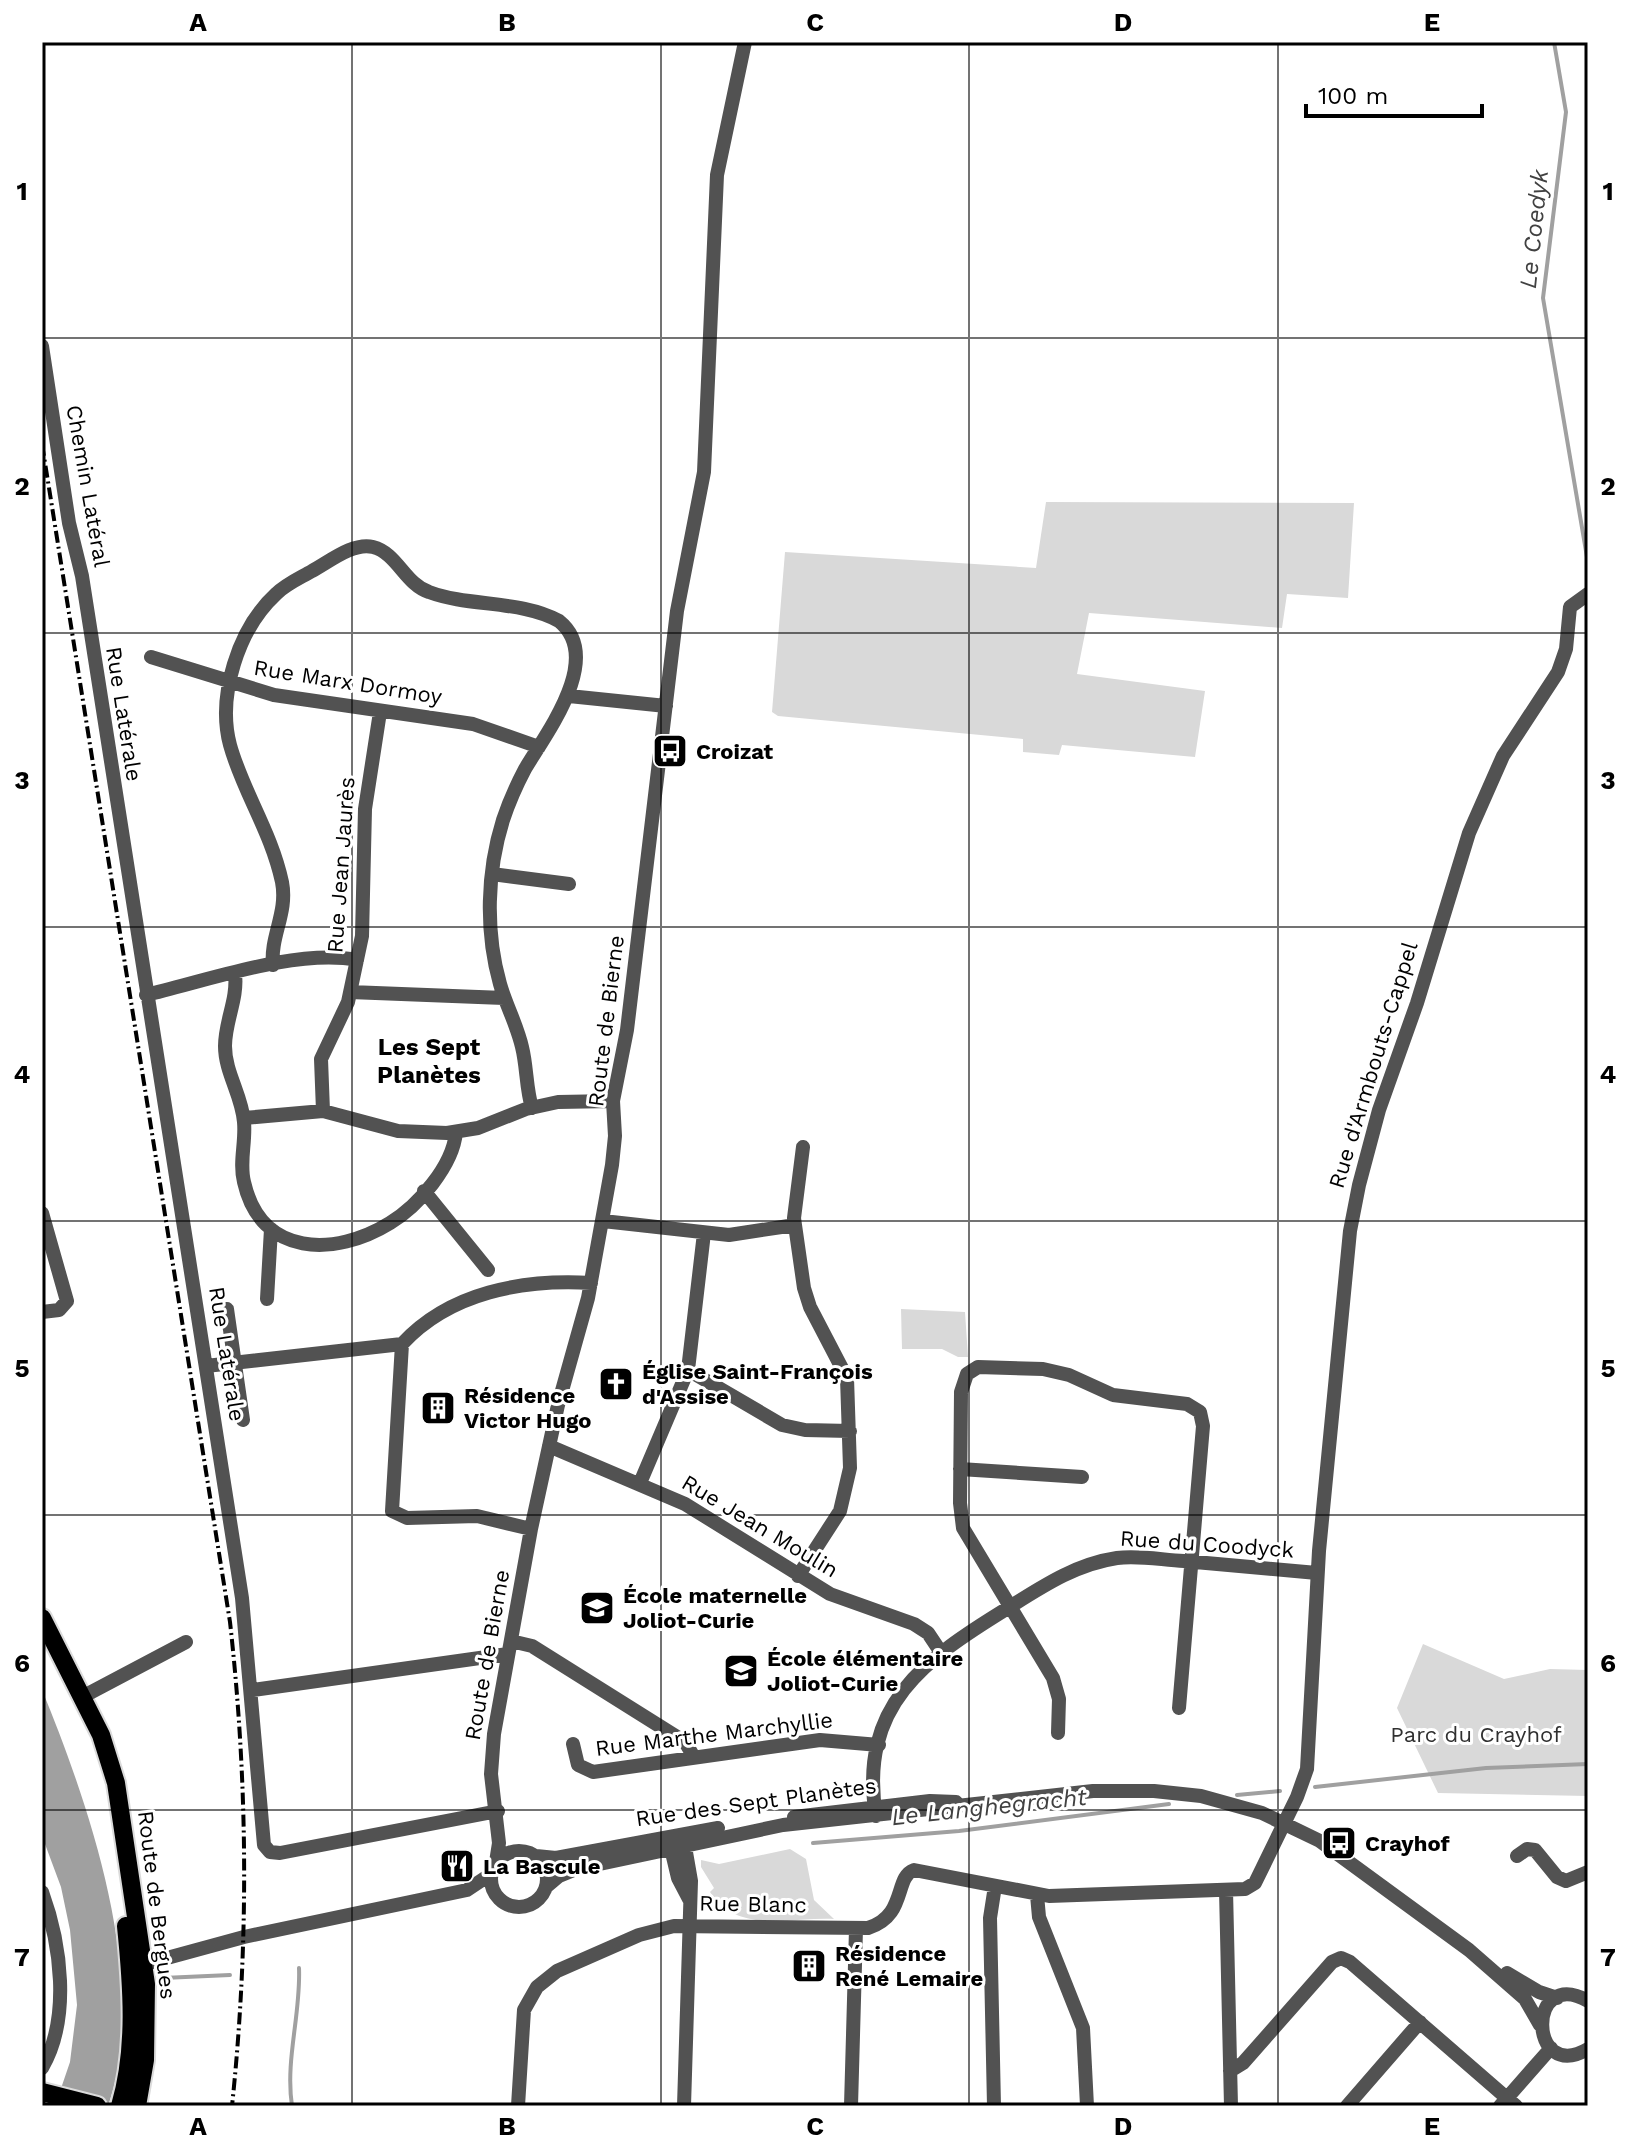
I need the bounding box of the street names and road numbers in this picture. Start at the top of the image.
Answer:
street label: Chemin Latéral [61,403,115,569]
street label: Rue Latérale [101,645,147,783]
street label: Rue Marx Dormoy [252,655,445,709]
street label: Rue Jean Jaurès [322,776,360,954]
street label: Route de Bierne [583,934,629,1108]
street label: Rue d'Armbouts-Cappel [1324,938,1423,1191]
street label: Rue Latérale [204,1285,250,1423]
street label: Rue Jean Moulin [677,1470,843,1582]
street label: Rue du Coodyck [1119,1525,1295,1563]
street label: Route de Bierne [460,1568,514,1742]
street label: Rue Marthe Marchyllie [594,1707,834,1761]
street label: Rue des Sept Planètes [634,1773,878,1831]
street label: Route de Bergues [133,1809,181,2001]
street label: Rue Blanc [699,1891,807,1917]

